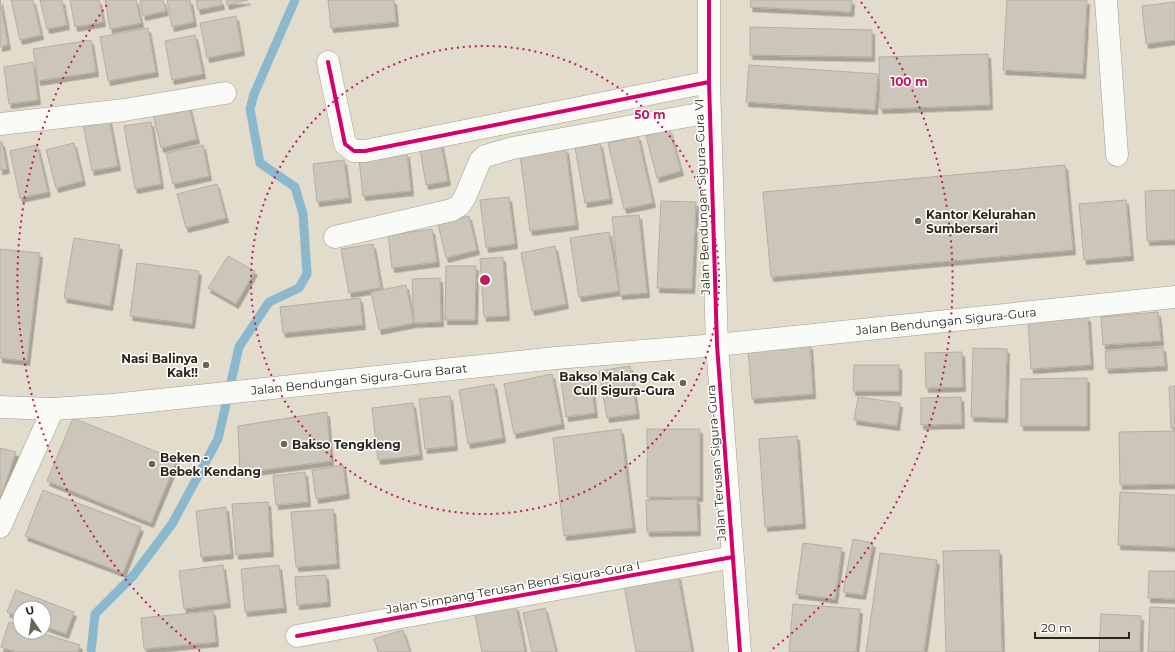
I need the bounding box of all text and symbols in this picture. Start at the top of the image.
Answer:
text: 100 m [891,74,927,89]
street label: Jalan Bendungan Sigura-Gura VI [691,98,713,297]
text: 50 m [634,107,666,122]
place label: Kantor Kelurahan Sumbersari [926,207,1036,236]
marker: Kantor Kelurahan Sumbersari [913,216,923,226]
centre of rings [478,273,492,287]
street label: Jalan Bendungan Sigura-Gura [854,304,1037,338]
place label: Nasi Balinya Kak!! [121,351,198,380]
marker: Nasi Balinya Kak!! [201,360,211,370]
street label: Jalan Bendungan Sigura-Gura Barat [249,360,468,398]
place label: Bakso Malang Cak Cull Sigura-Gura [559,369,675,398]
marker: Bakso Malang Cak Cull Sigura-Gura [678,378,688,388]
street label: Jalan Terusan Sigura-Gura [703,384,729,543]
place label: Bakso Tengkleng [292,437,401,452]
marker: Bakso Tengkleng [279,439,289,449]
place label: Beken - Bebek Kendang [160,450,261,479]
marker: Beken - Bebek Kendang [147,459,157,469]
street label: Jalan Simpang Terusan Bend Sigura-Gura I [384,557,641,617]
north arrow [12,600,52,640]
text: U [24,602,36,618]
scale bar [1035,614,1129,640]
text: 20 m [1041,620,1072,635]

